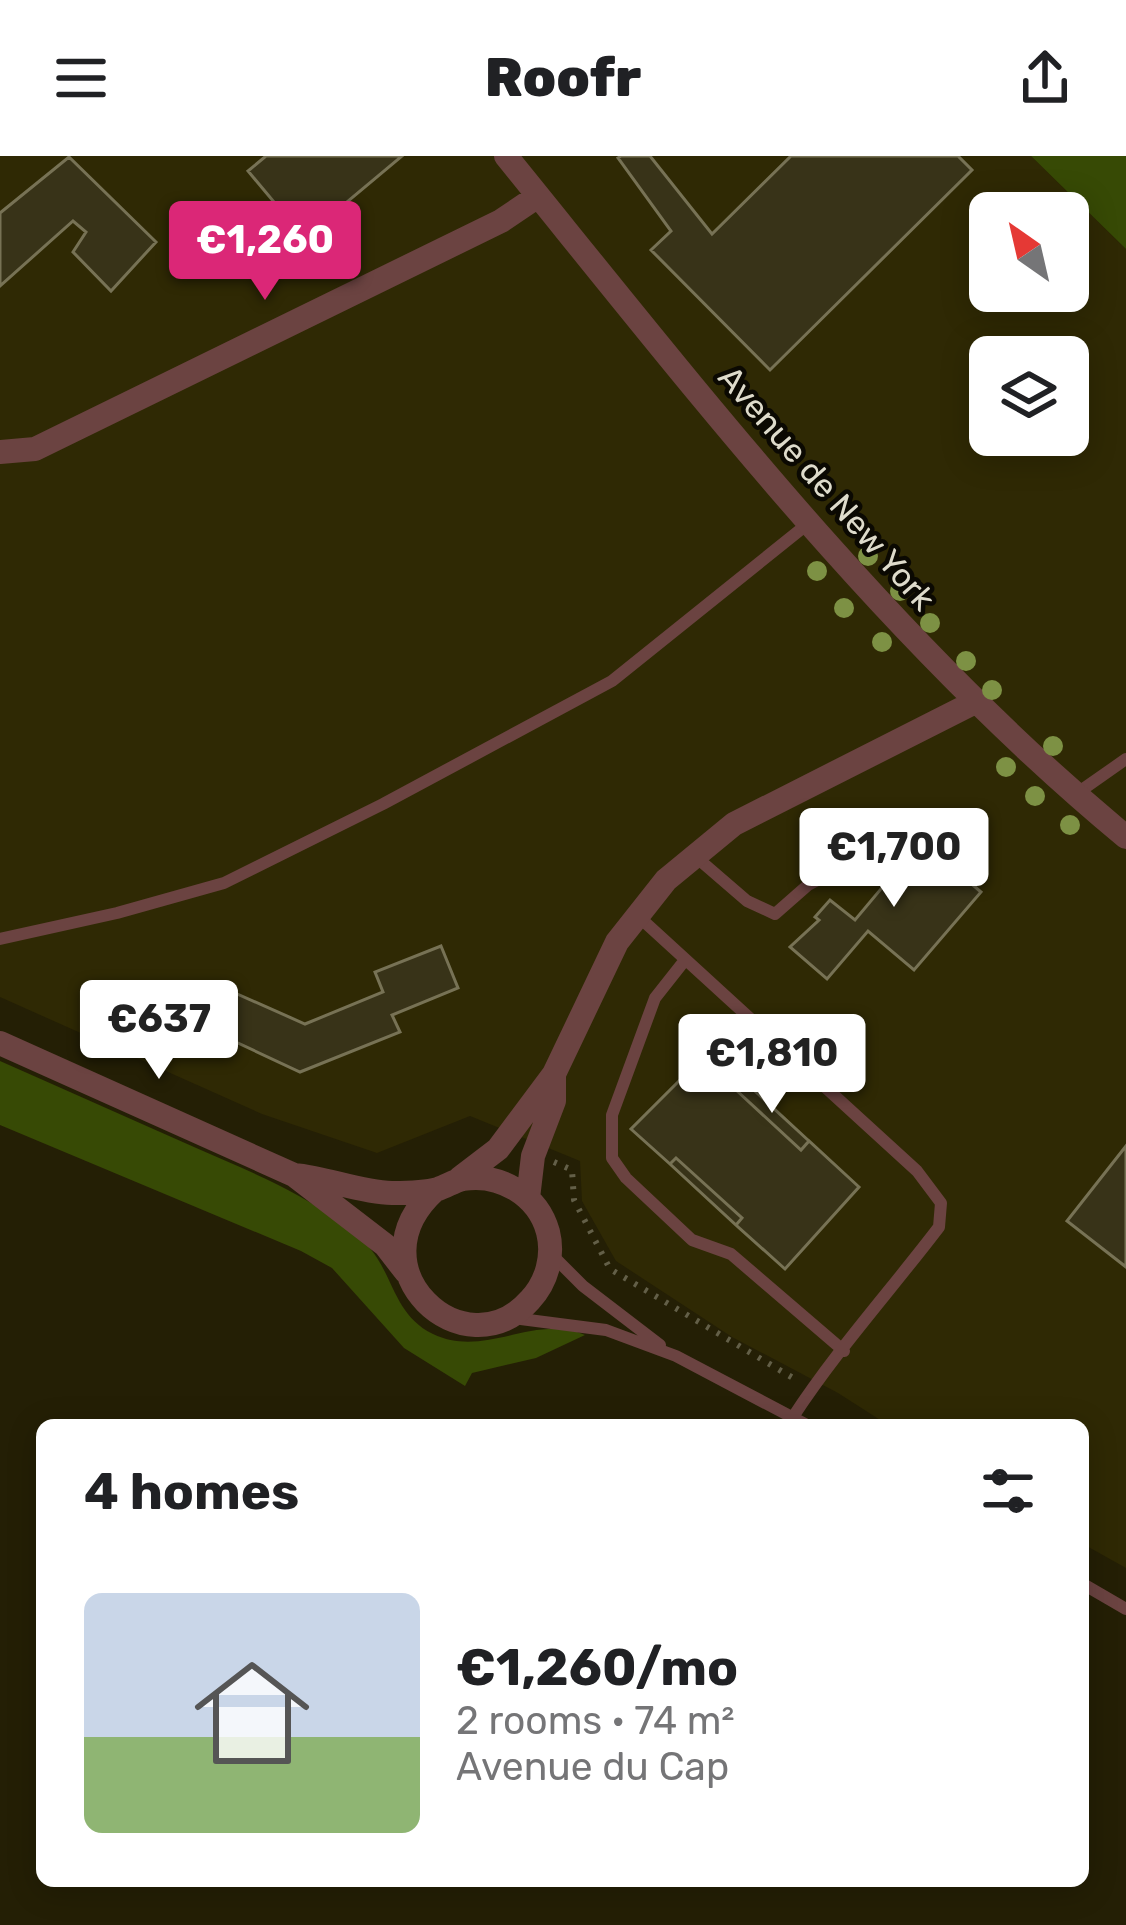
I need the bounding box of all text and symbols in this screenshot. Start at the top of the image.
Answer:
icon: menu [48,45,114,111]
icon: share [1012,45,1078,111]
text: Roofr [485,46,641,110]
north arrow [969,192,1089,312]
map controls [969,192,1089,456]
pin: €1,260 [167,201,363,303]
text: €1,260 [196,217,334,263]
button: layers [969,336,1089,456]
street label: Avenue de New York [710,358,944,618]
pin: €1,700 [796,808,992,910]
text: €1,700 [826,824,962,870]
pin: €637 [88,980,230,1082]
text: €637 [107,996,211,1042]
pin: €1,810 [674,1014,870,1116]
text: €1,810 [706,1030,838,1076]
icon: filters [975,1458,1041,1524]
text: 4 homes [84,1461,299,1522]
text: €1,260/mo [456,1637,738,1698]
icon: home [180,1641,324,1785]
text: 2 rooms · 74 m² [456,1698,735,1744]
text: Avenue du Cap [456,1744,729,1790]

